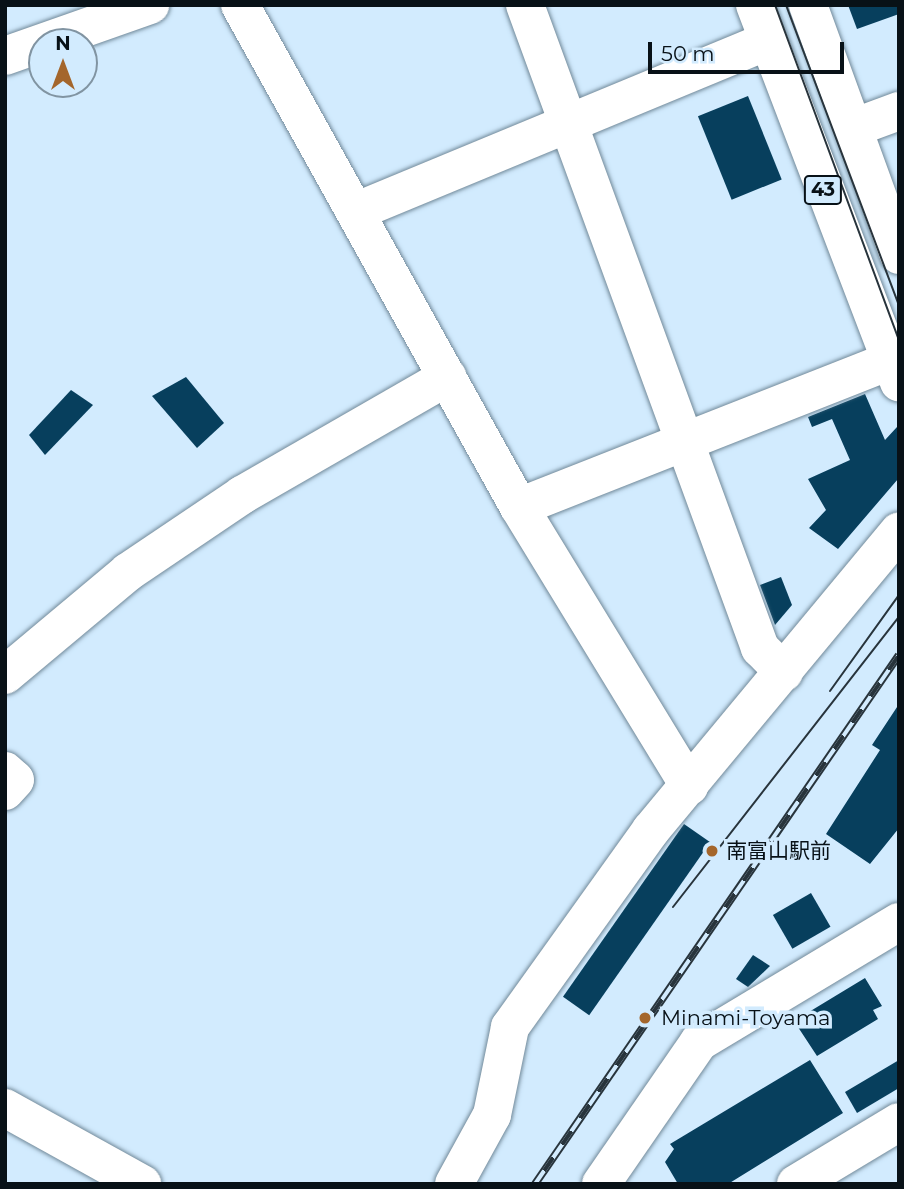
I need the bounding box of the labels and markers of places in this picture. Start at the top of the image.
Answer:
place label: 南富山駅前 [726,838,831,864]
marker: 南富山駅前 [704,843,720,859]
place label: Minami-Toyama [661,1005,830,1031]
marker: Minami-Toyama [635,1008,655,1028]

